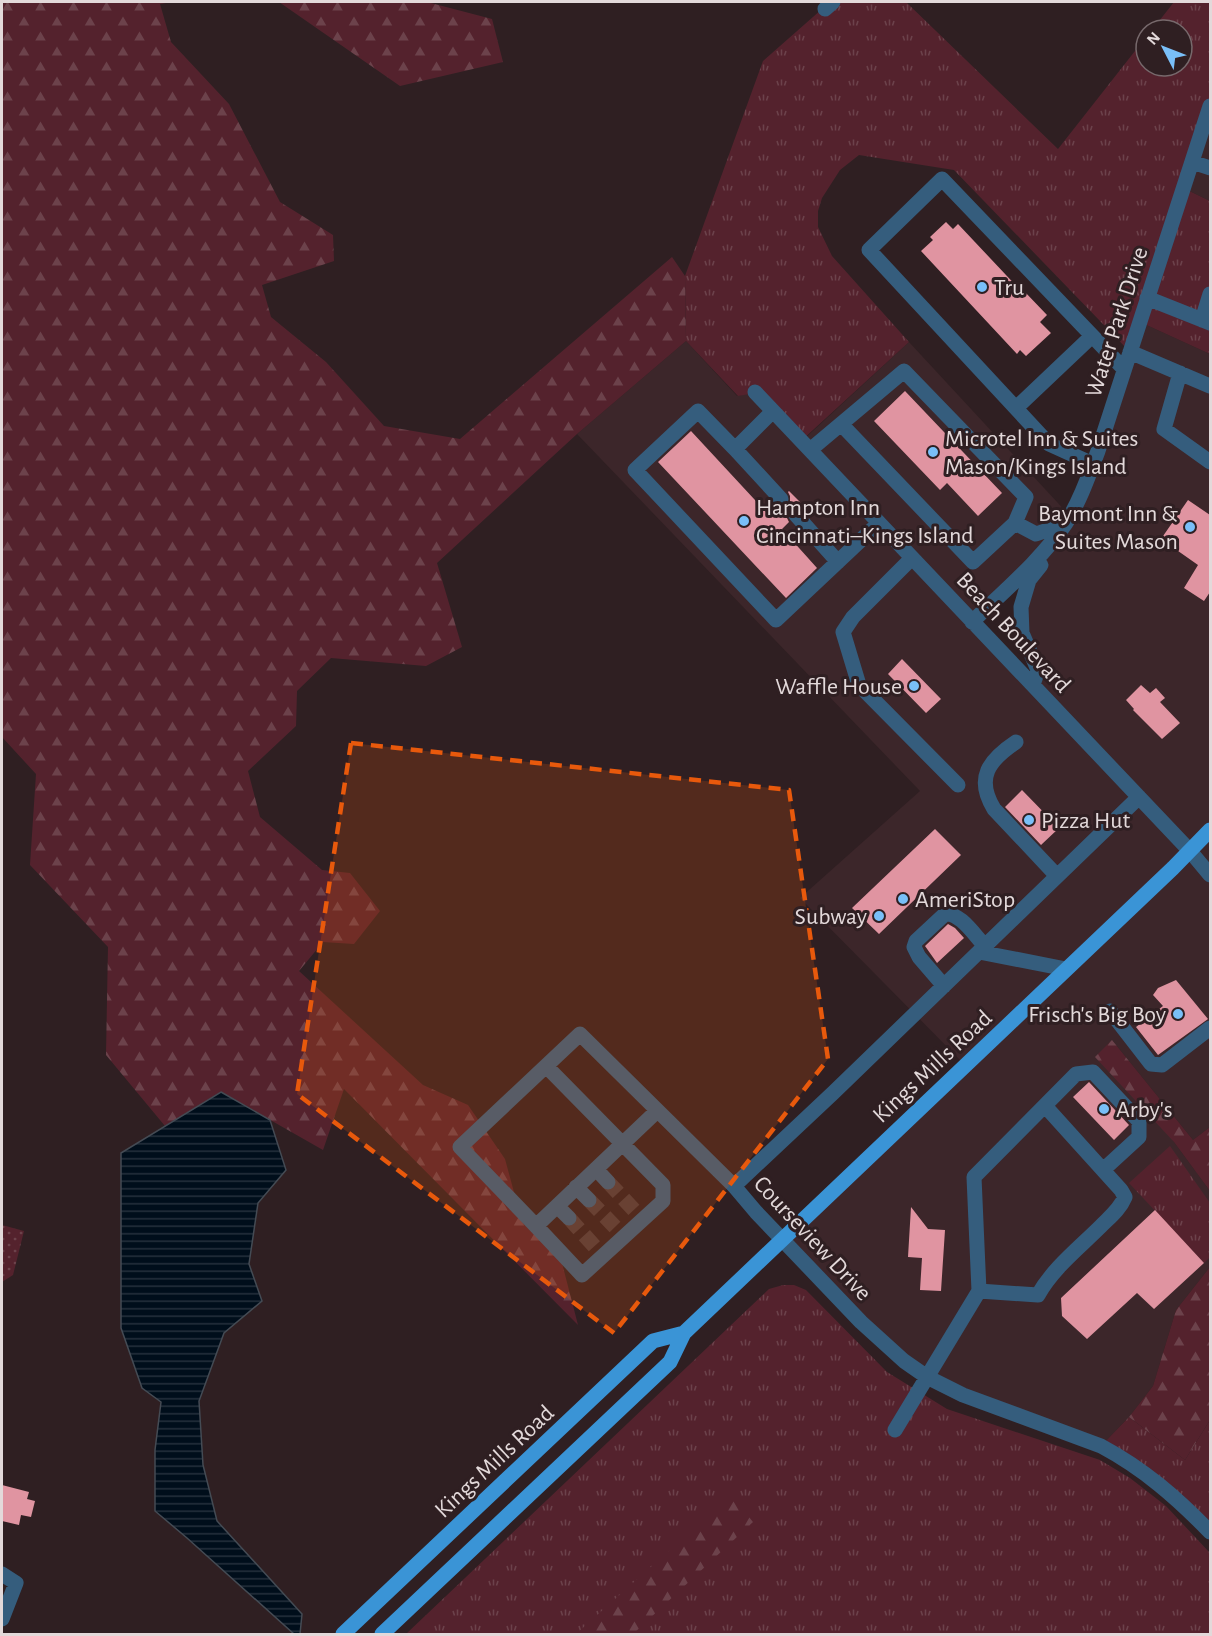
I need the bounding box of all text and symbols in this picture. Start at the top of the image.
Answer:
north arrow [1134,18,1194,78]
text: N [1144,29,1163,48]
street label: Water Park Drive [1081,244,1153,400]
place label: Tru [994,276,1024,300]
marker: Tru [975,280,989,294]
place label: Microtel Inn & Suites Mason/Kings Island [945,427,1139,479]
marker: Microtel Inn & Suites Mason/Kings Island [926,445,940,459]
place label: Hampton Inn Cincinnati–Kings Island [756,496,974,548]
place label: Baymont Inn & Suites Mason [1038,502,1178,554]
marker: Hampton Inn Cincinnati–Kings Island [737,514,751,528]
marker: Baymont Inn & Suites Mason [1183,520,1197,534]
street label: Beach Boulevard [952,568,1075,698]
place label: Waffle House [775,675,902,699]
marker: Waffle House [907,679,921,693]
place label: Pizza Hut [1041,809,1131,833]
marker: Pizza Hut [1022,813,1036,827]
place label: AmeriStop [915,888,1015,912]
marker: AmeriStop [896,892,910,906]
place label: Subway [795,905,867,929]
marker: Subway [872,909,886,923]
place label: Frisch's Big Boy [1028,1003,1166,1027]
street label: Kings Mills Road [869,1006,997,1128]
marker: Frisch's Big Boy [1171,1007,1185,1021]
place label: Arby's [1116,1098,1173,1122]
marker: Arby's [1097,1102,1111,1116]
street label: Courseview Drive [749,1172,876,1306]
street label: Kings Mills Road [431,1401,559,1523]

